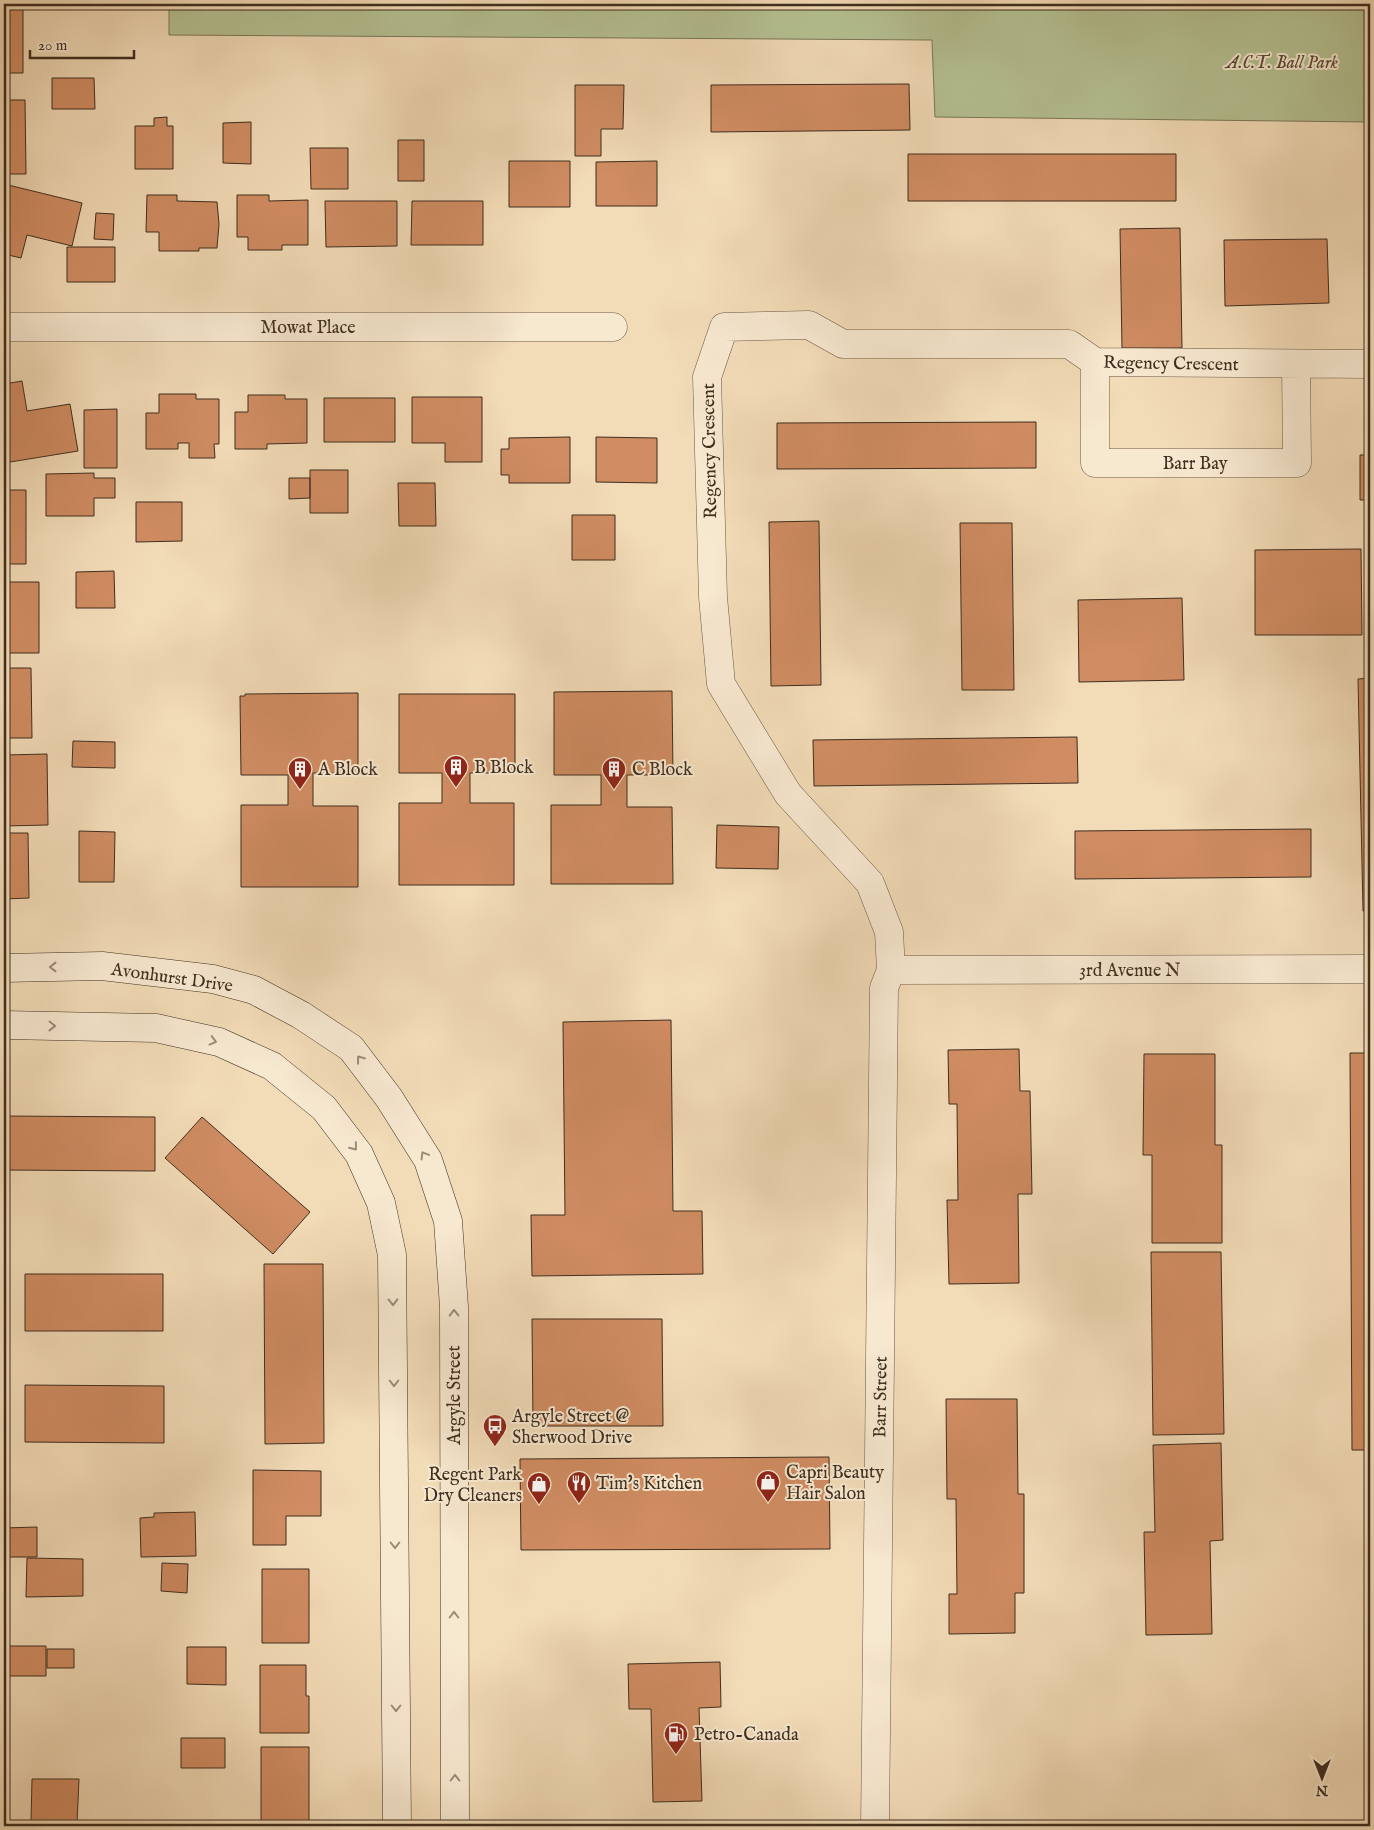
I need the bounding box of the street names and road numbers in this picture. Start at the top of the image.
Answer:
street label: Mowat Place [260,317,356,340]
street label: Regency Crescent [1103,352,1239,377]
street label: Regency Crescent [698,383,723,519]
street label: Barr Bay [1162,453,1228,476]
street label: Avonhurst Drive [108,958,234,998]
street label: 3rd Avenue N [1079,960,1181,983]
street label: Argyle Street [444,1345,467,1446]
street label: Barr Street [869,1356,894,1438]

